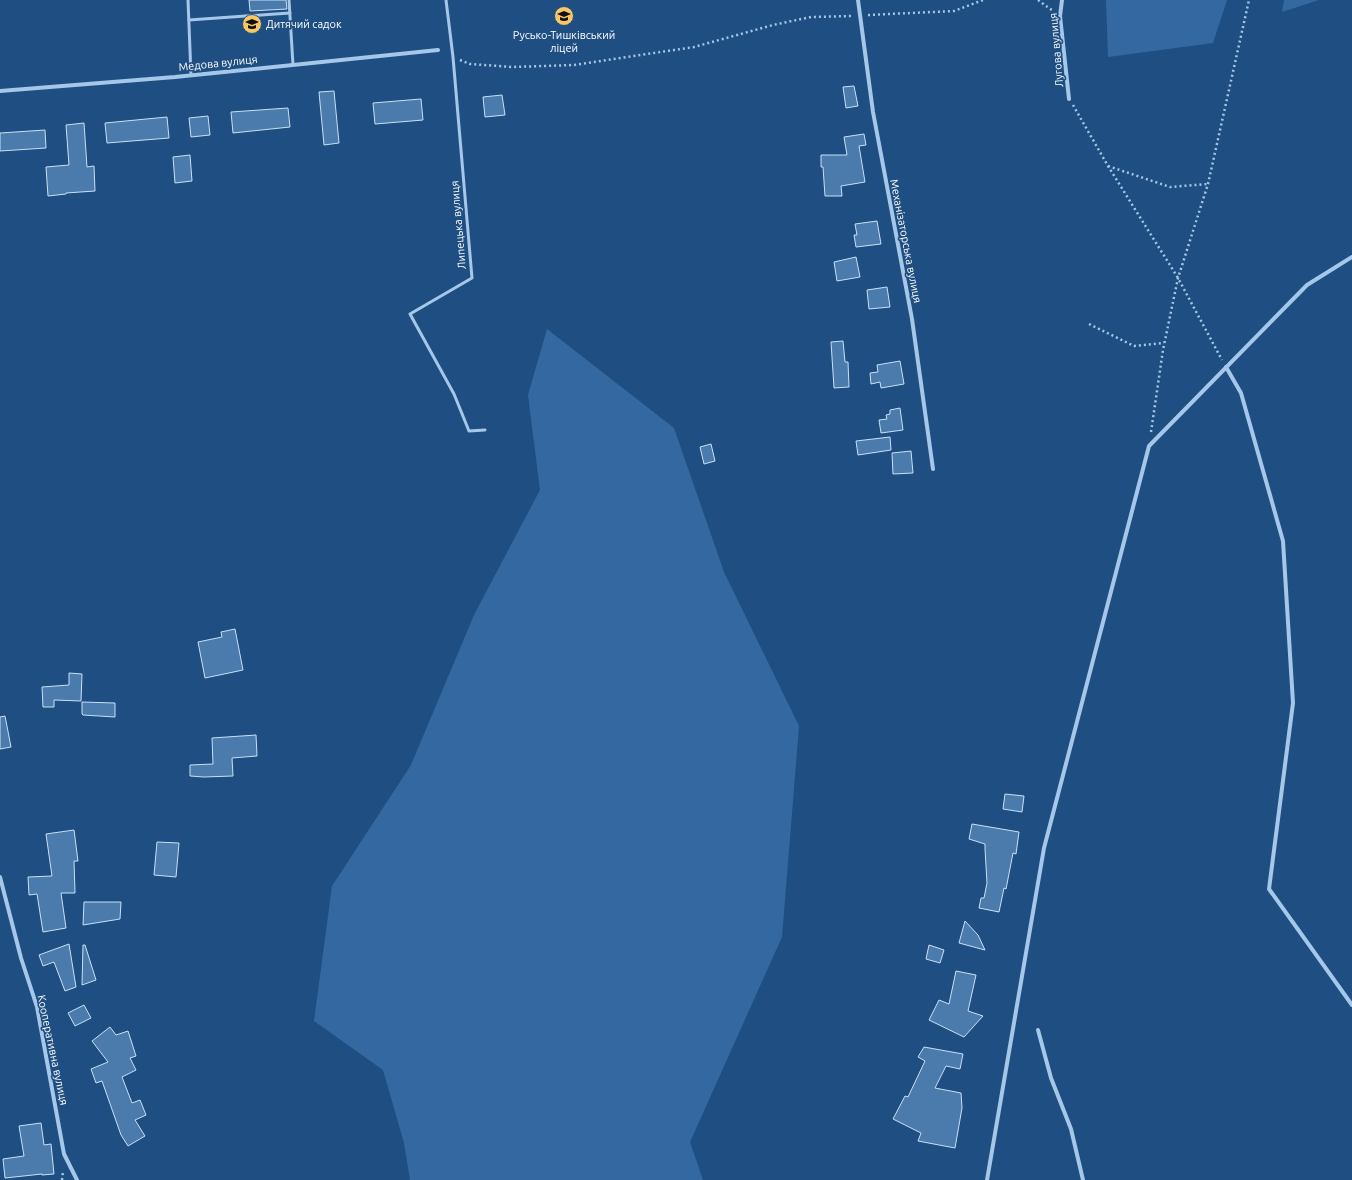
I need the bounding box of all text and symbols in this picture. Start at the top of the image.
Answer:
school or university icon: Русько-Тишківський ліцей [553,5,575,27]
street label: Лугова вулиця [1047,12,1065,88]
school or university icon: Дитячий садок [241,13,263,35]
place label: Дитячий садок [266,18,342,30]
place label: Русько-Тишківський ліцей [513,29,615,54]
street label: Медова вулиця [178,53,258,73]
street label: Механізаторська вулиця [888,178,924,304]
street label: Липецька вулиця [448,180,468,270]
street label: Кооперативна вулиця [35,994,71,1106]

